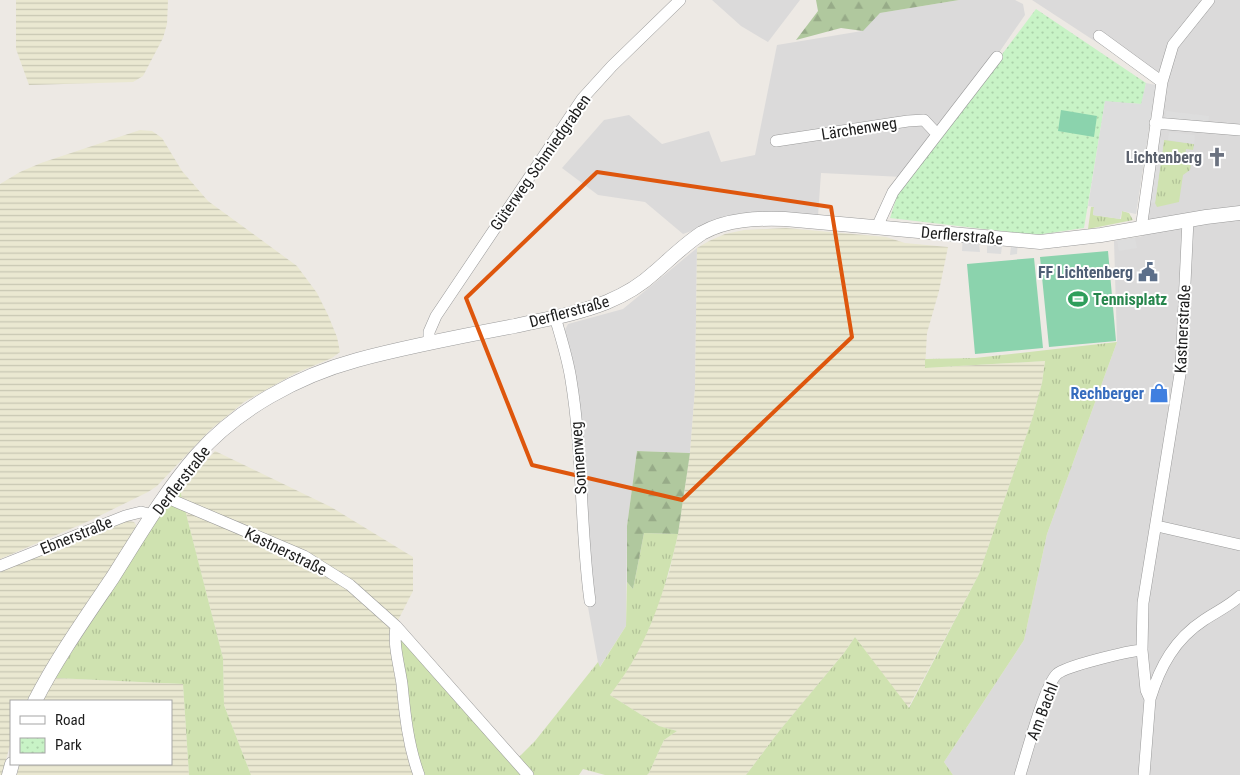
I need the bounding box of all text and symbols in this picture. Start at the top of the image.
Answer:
street label: Güterweg Schmiedgraben [486,91,595,234]
street label: Lärchenweg [820,113,898,144]
church icon: Lichtenberg [1206,146,1228,168]
place label: Lichtenberg [1126,148,1202,167]
street label: Derflerstraße [920,222,1004,249]
public building icon: FF Lichtenberg [1137,261,1159,283]
place label: FF Lichtenberg [1038,263,1133,282]
street label: Kastnerstraße [1171,284,1194,374]
sports icon: Tennisplatz [1067,288,1089,310]
place label: Tennisplatz [1093,290,1167,309]
street label: Derflerstraße [527,292,611,331]
shop icon: Rechberger [1148,382,1170,404]
place label: Rechberger [1071,384,1144,403]
street label: Sonnenweg [566,421,591,495]
street label: Derflerstraße [149,442,214,518]
street label: Ebnerstraße [37,512,115,559]
street label: Kastnerstraße [242,523,330,579]
street label: Am Bachl [1023,680,1062,743]
legend [10,700,172,765]
text: Road [55,711,85,729]
text: Park [55,736,82,754]

